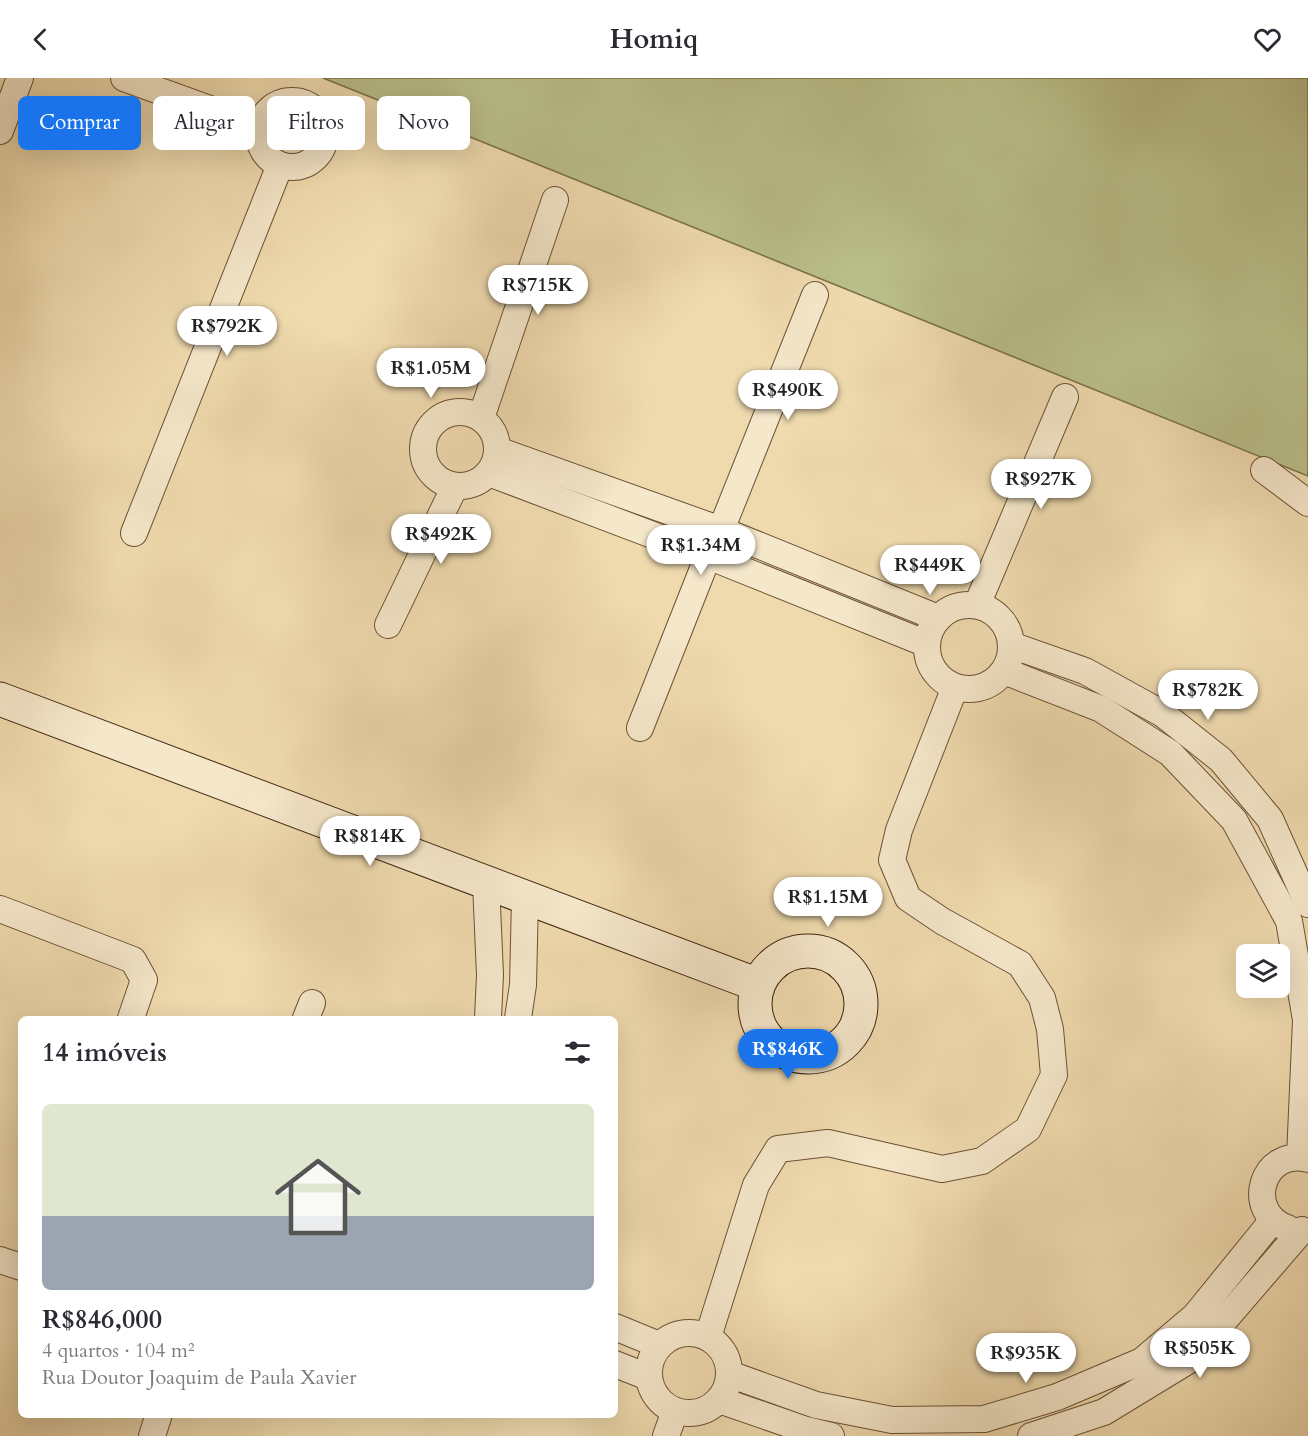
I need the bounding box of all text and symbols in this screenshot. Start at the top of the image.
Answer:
text: Homiq [610,21,698,58]
icon: back [24,23,57,56]
icon: heart [1251,23,1284,56]
chip: Comprar [18,96,141,150]
chip: Alugar [153,96,255,150]
chip: Filtros [267,96,365,150]
chip: Novo [377,96,470,150]
pin: R$715K [489,265,587,316]
text: R$715K [502,271,574,298]
pin: R$792K [178,306,276,357]
text: R$792K [191,312,263,339]
pin: R$1.05M [376,348,486,399]
text: R$1.05M [391,354,471,381]
pin: R$490K [739,370,837,421]
text: R$490K [752,376,824,403]
pin: R$927K [992,459,1090,510]
text: R$927K [1005,465,1077,492]
pin: R$492K [392,514,490,565]
text: R$492K [405,520,477,547]
pin: R$1.34M [646,525,756,576]
text: R$1.34M [661,531,741,558]
pin: R$449K [881,545,979,596]
text: R$449K [894,551,966,578]
pin: R$782K [1159,670,1257,721]
text: R$782K [1172,676,1244,703]
pin: R$814K [321,816,419,867]
text: R$814K [334,822,406,849]
pin: R$1.15M [773,877,883,928]
text: R$1.15M [788,883,868,910]
map controls [1236,944,1290,998]
button: layers [1236,944,1290,998]
pin: R$846K [739,1029,837,1080]
text: 14 imóveis [42,1035,167,1070]
text: R$846K [752,1035,824,1062]
icon: filters [561,1036,594,1069]
icon: home [264,1143,372,1251]
text: R$846,000 [42,1302,162,1337]
pin: R$505K [1151,1328,1249,1379]
pin: R$935K [977,1333,1075,1384]
text: R$505K [1164,1334,1236,1361]
text: 4 quartos · 104 m² [42,1337,195,1364]
text: R$935K [990,1339,1062,1366]
text: Rua Doutor Joaquim de Paula Xavier [42,1364,357,1391]

